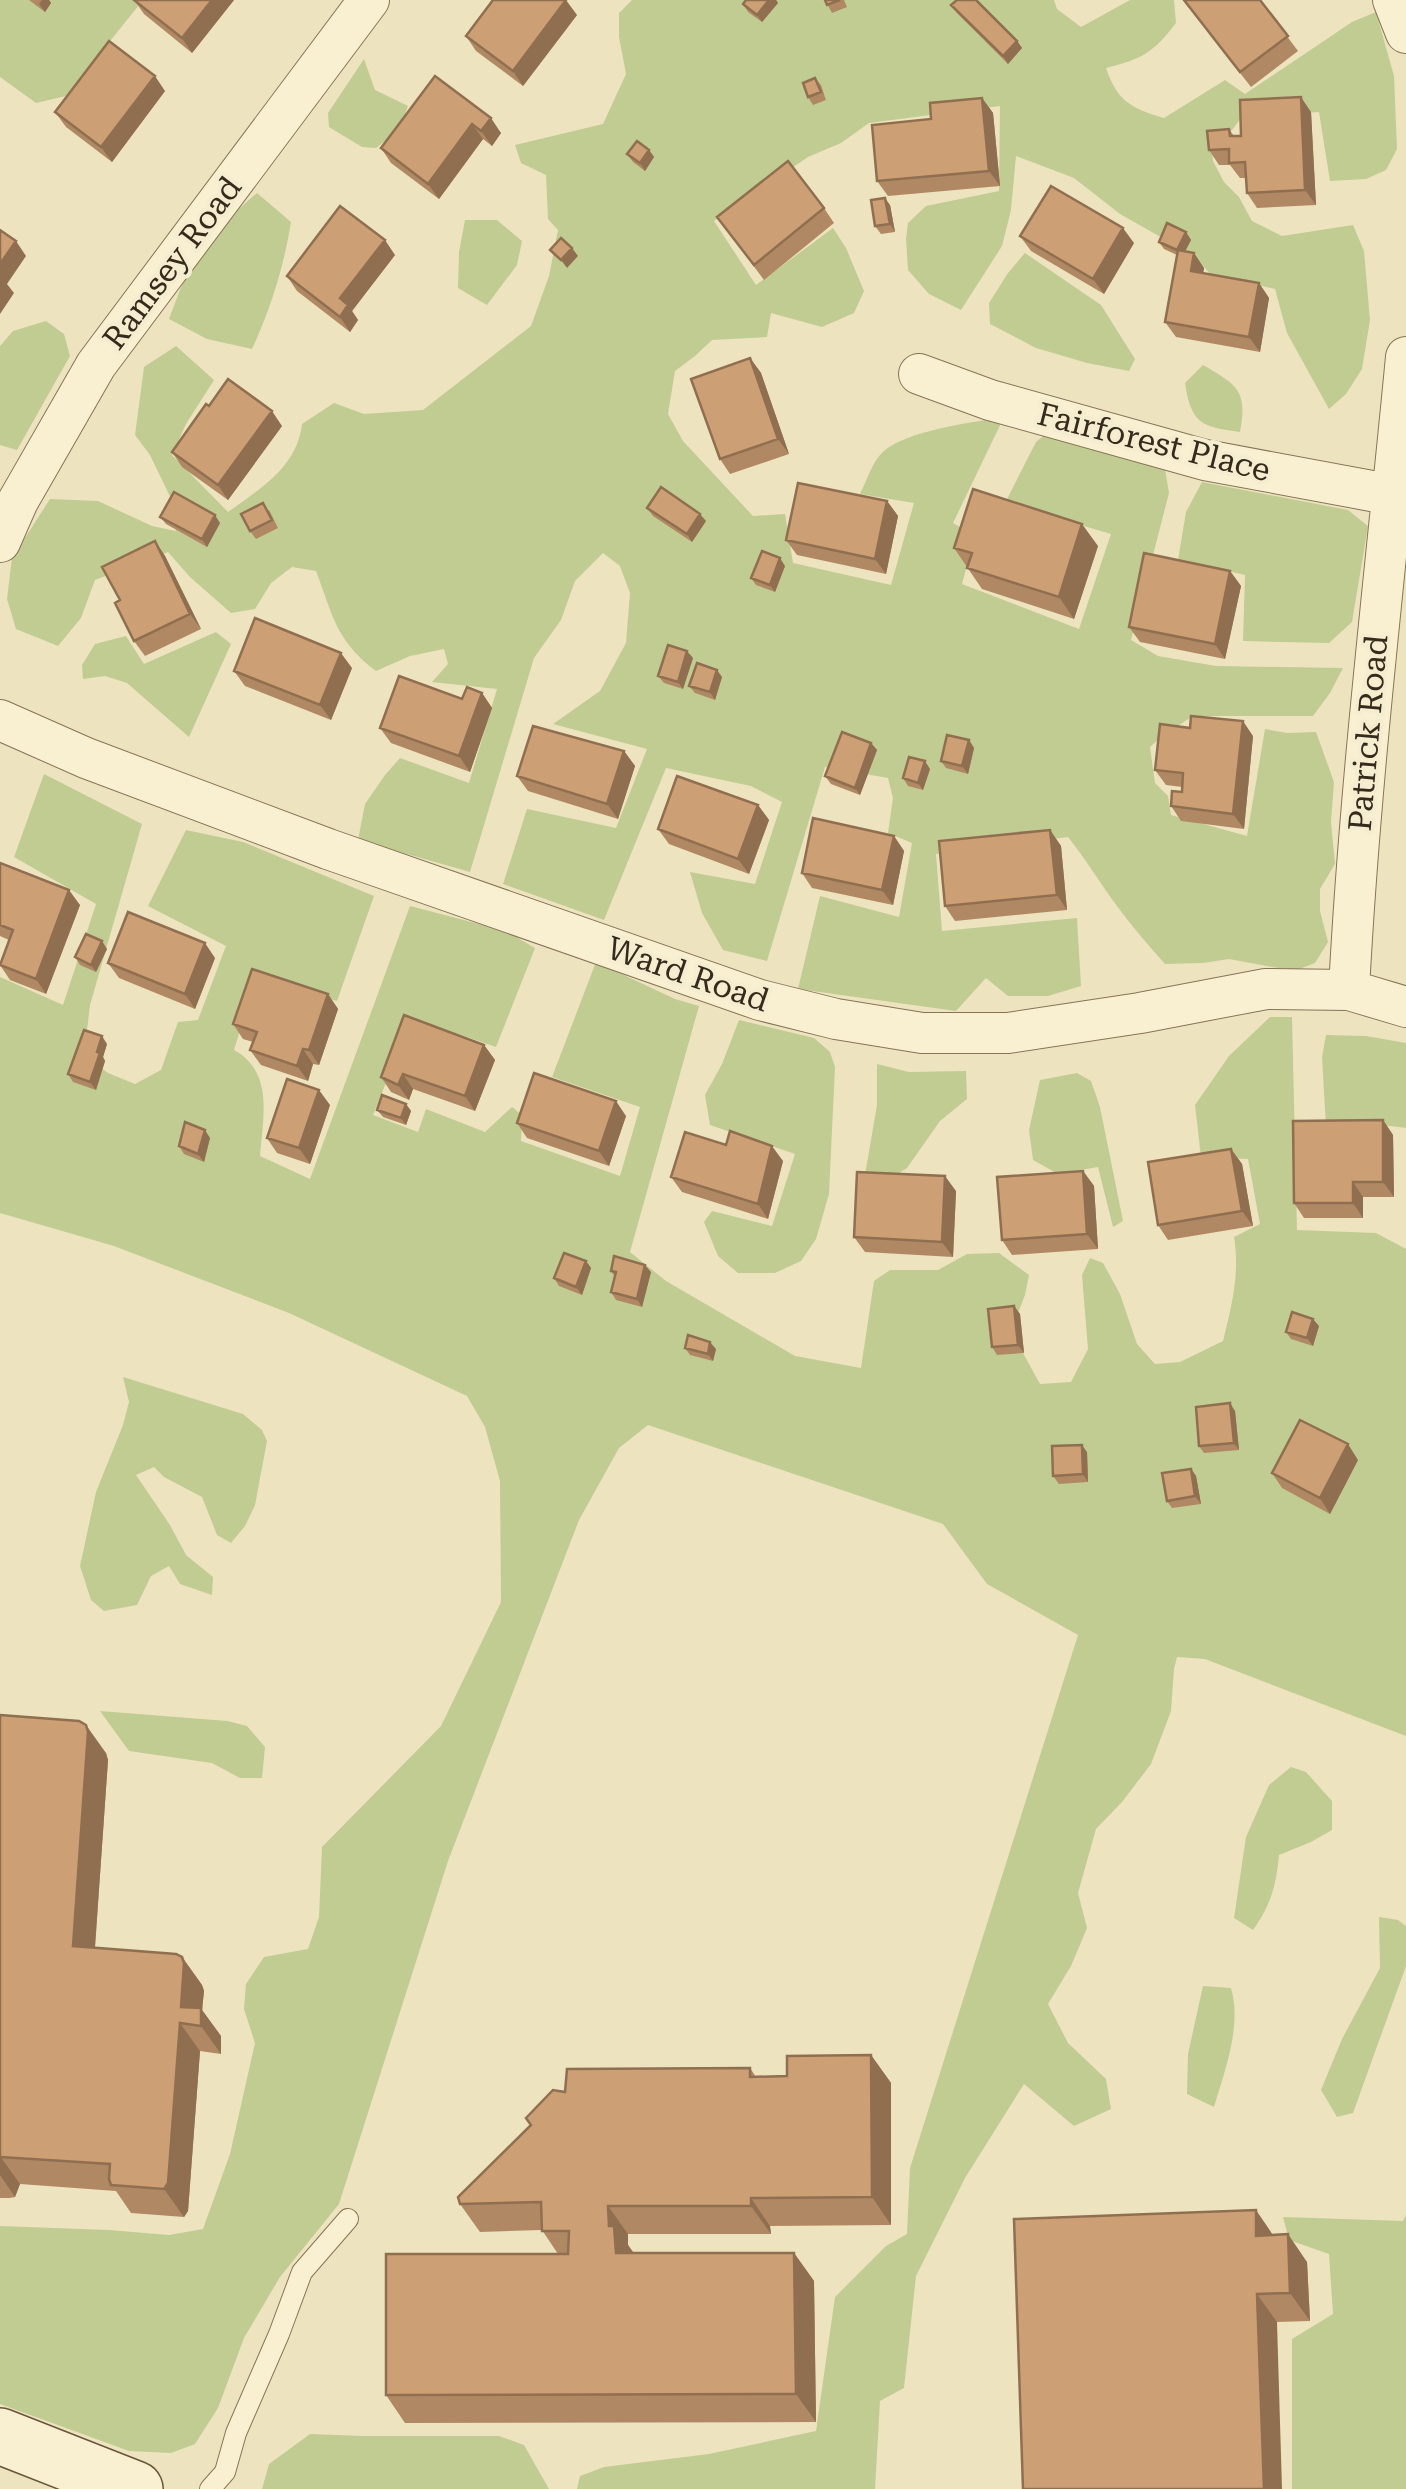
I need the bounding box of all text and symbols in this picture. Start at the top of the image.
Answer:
street label: Ramsey Road [95,169,249,357]
street label: Fairforest Place [1034,395,1274,489]
street label: Patrick Road [1340,633,1396,833]
street label: Ward Road [602,929,774,1019]

